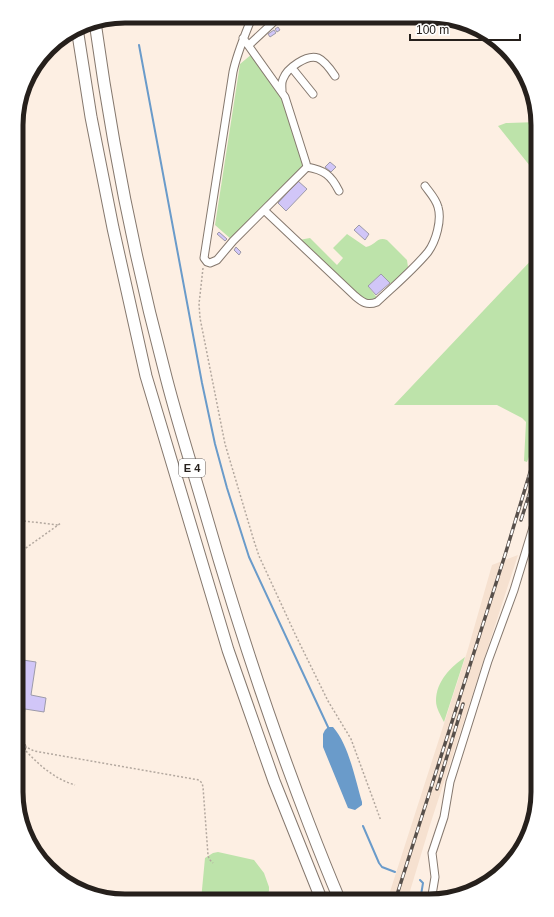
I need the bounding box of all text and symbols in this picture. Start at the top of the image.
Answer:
scale bar [410,16,520,42]
text: 100 m [416,23,449,37]
road number: E 4 [179,459,205,477]

